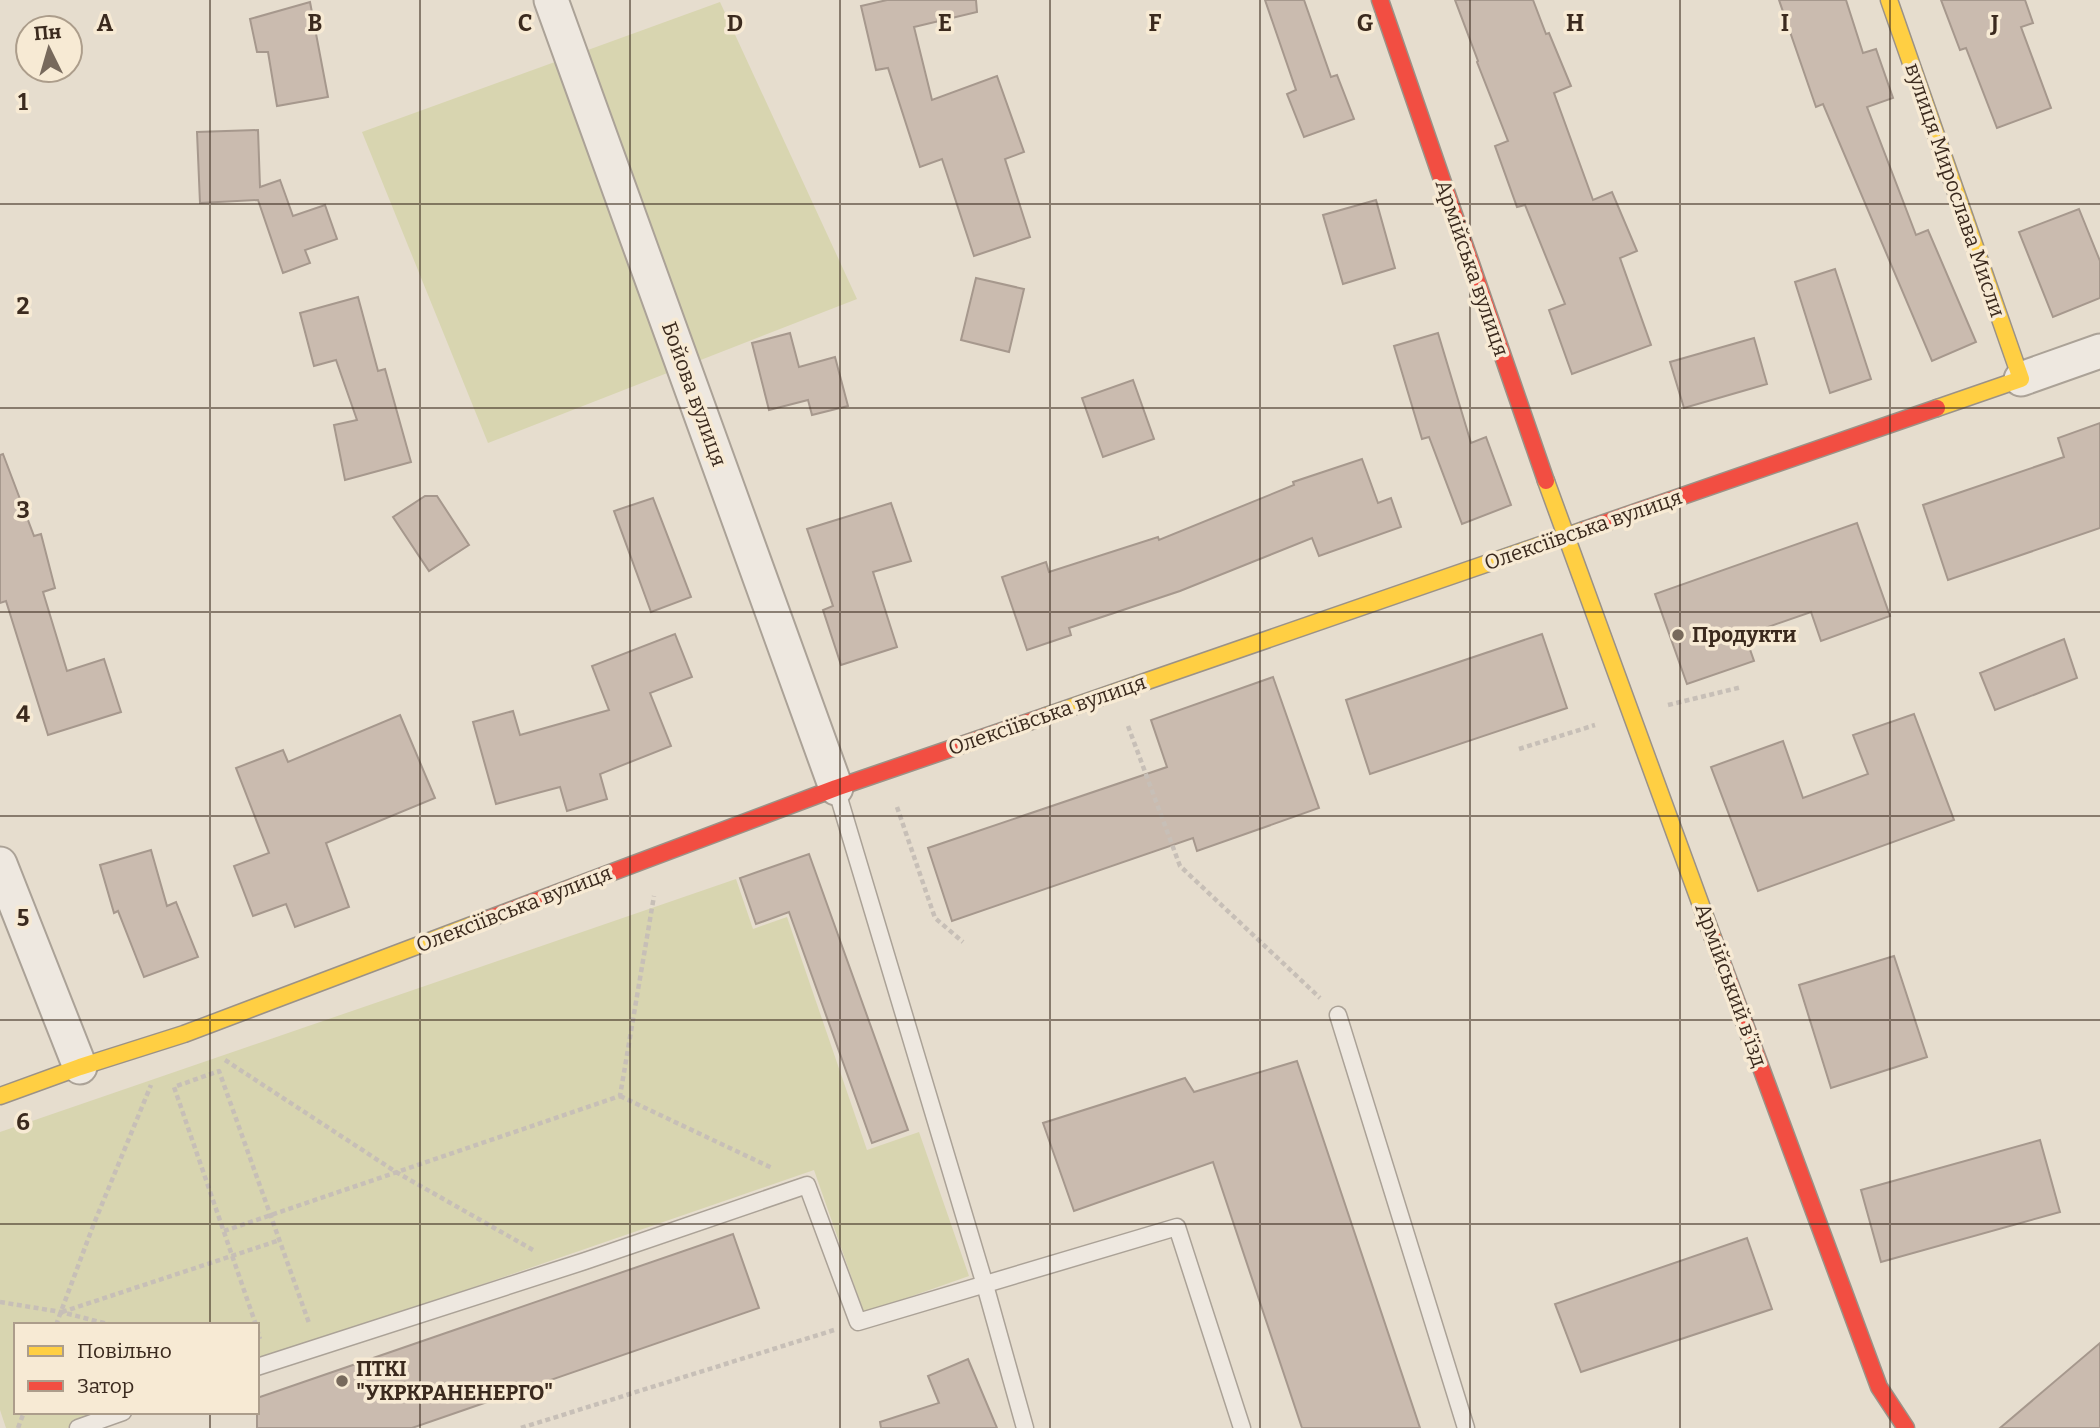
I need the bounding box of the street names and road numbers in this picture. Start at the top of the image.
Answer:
street label: вулиця Мирослава Мисли [1899,59,2011,321]
street label: Армійська вулиця [1430,176,1514,360]
street label: Бойова вулиця [656,318,732,470]
street label: Олексіївська вулиця [1481,484,1685,576]
street label: Олексіївська вулиця [945,669,1149,761]
street label: Олексіївська вулиця [412,860,616,958]
street label: Армійський в’їзд [1689,900,1773,1071]

